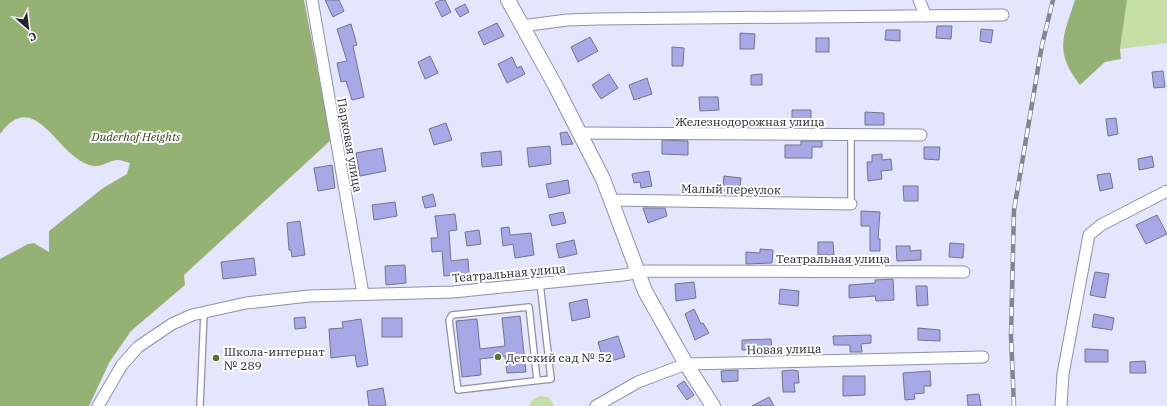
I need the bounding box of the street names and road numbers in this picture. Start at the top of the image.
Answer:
street label: Парковая улица [334,97,366,194]
street label: Железнодорожная улица [675,114,825,129]
street label: Малый переулок [681,181,781,197]
street label: Театральная улица [776,251,891,266]
street label: Театральная улица [451,261,567,285]
street label: Новая улица [746,341,822,357]

